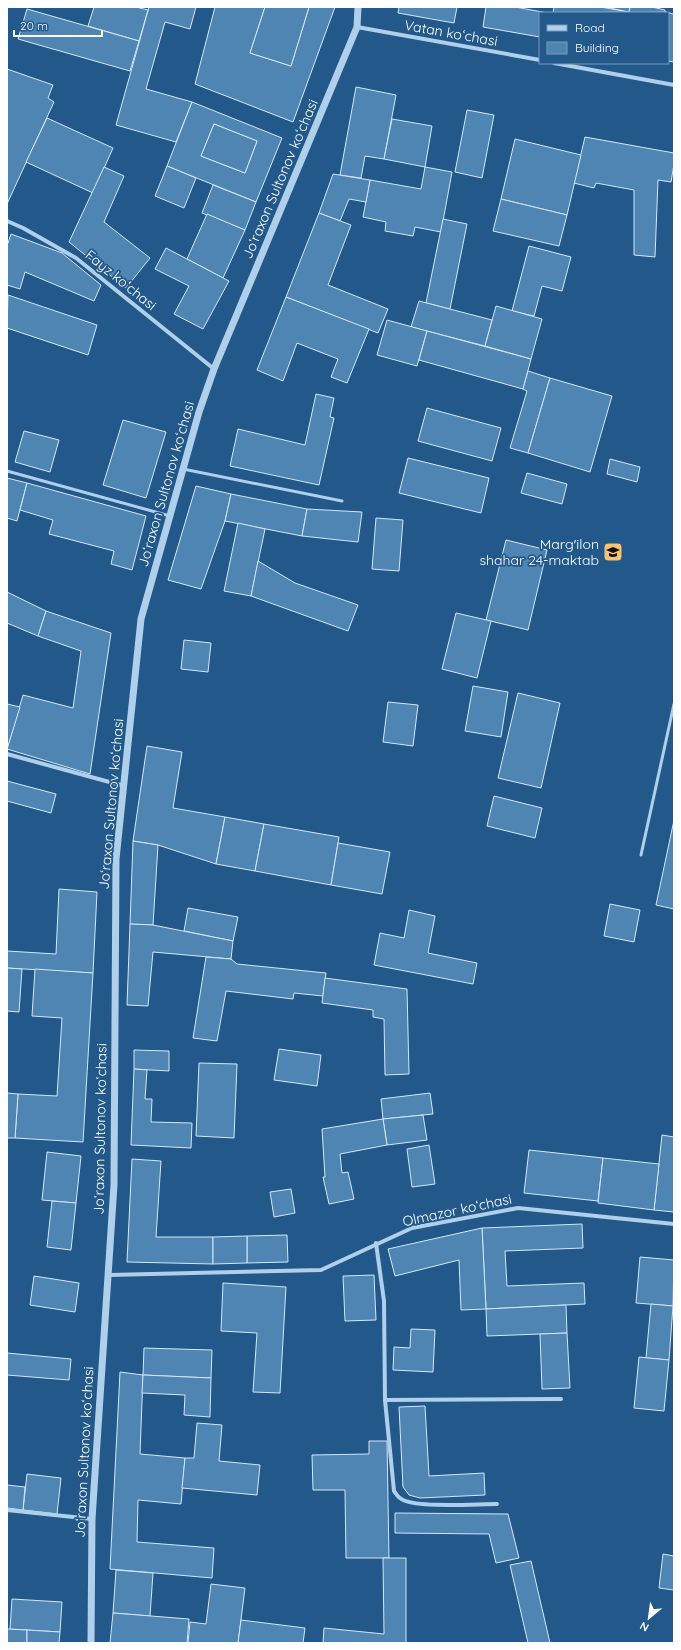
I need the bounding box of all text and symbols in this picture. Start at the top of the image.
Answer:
scale bar [14,12,102,38]
legend [539,12,669,64]
street label: Vatan koʻchasi [403,16,499,50]
text: 20 m [20,18,48,33]
text: Road [575,20,605,35]
text: Building [575,40,619,55]
street label: Joʻraxon Sultonov koʻchasi [238,97,322,261]
street label: Fayz koʻchasi [82,246,160,314]
street label: Joʻraxon Sultonov koʻchasi [134,399,198,569]
place label: Marg'ilon shahar 24-maktab [480,535,599,569]
school or university icon: Marg'ilon shahar 24-maktab [602,541,624,563]
street label: Joʻraxon Sultonov koʻchasi [95,718,127,890]
street label: Joʻraxon Sultonov koʻchasi [90,1043,110,1215]
street label: Olmazor koʻchasi [401,1190,513,1230]
street label: Joʻraxon Sultonov koʻchasi [71,1366,97,1538]
north arrow [629,1598,669,1638]
text: N [637,1619,651,1635]

